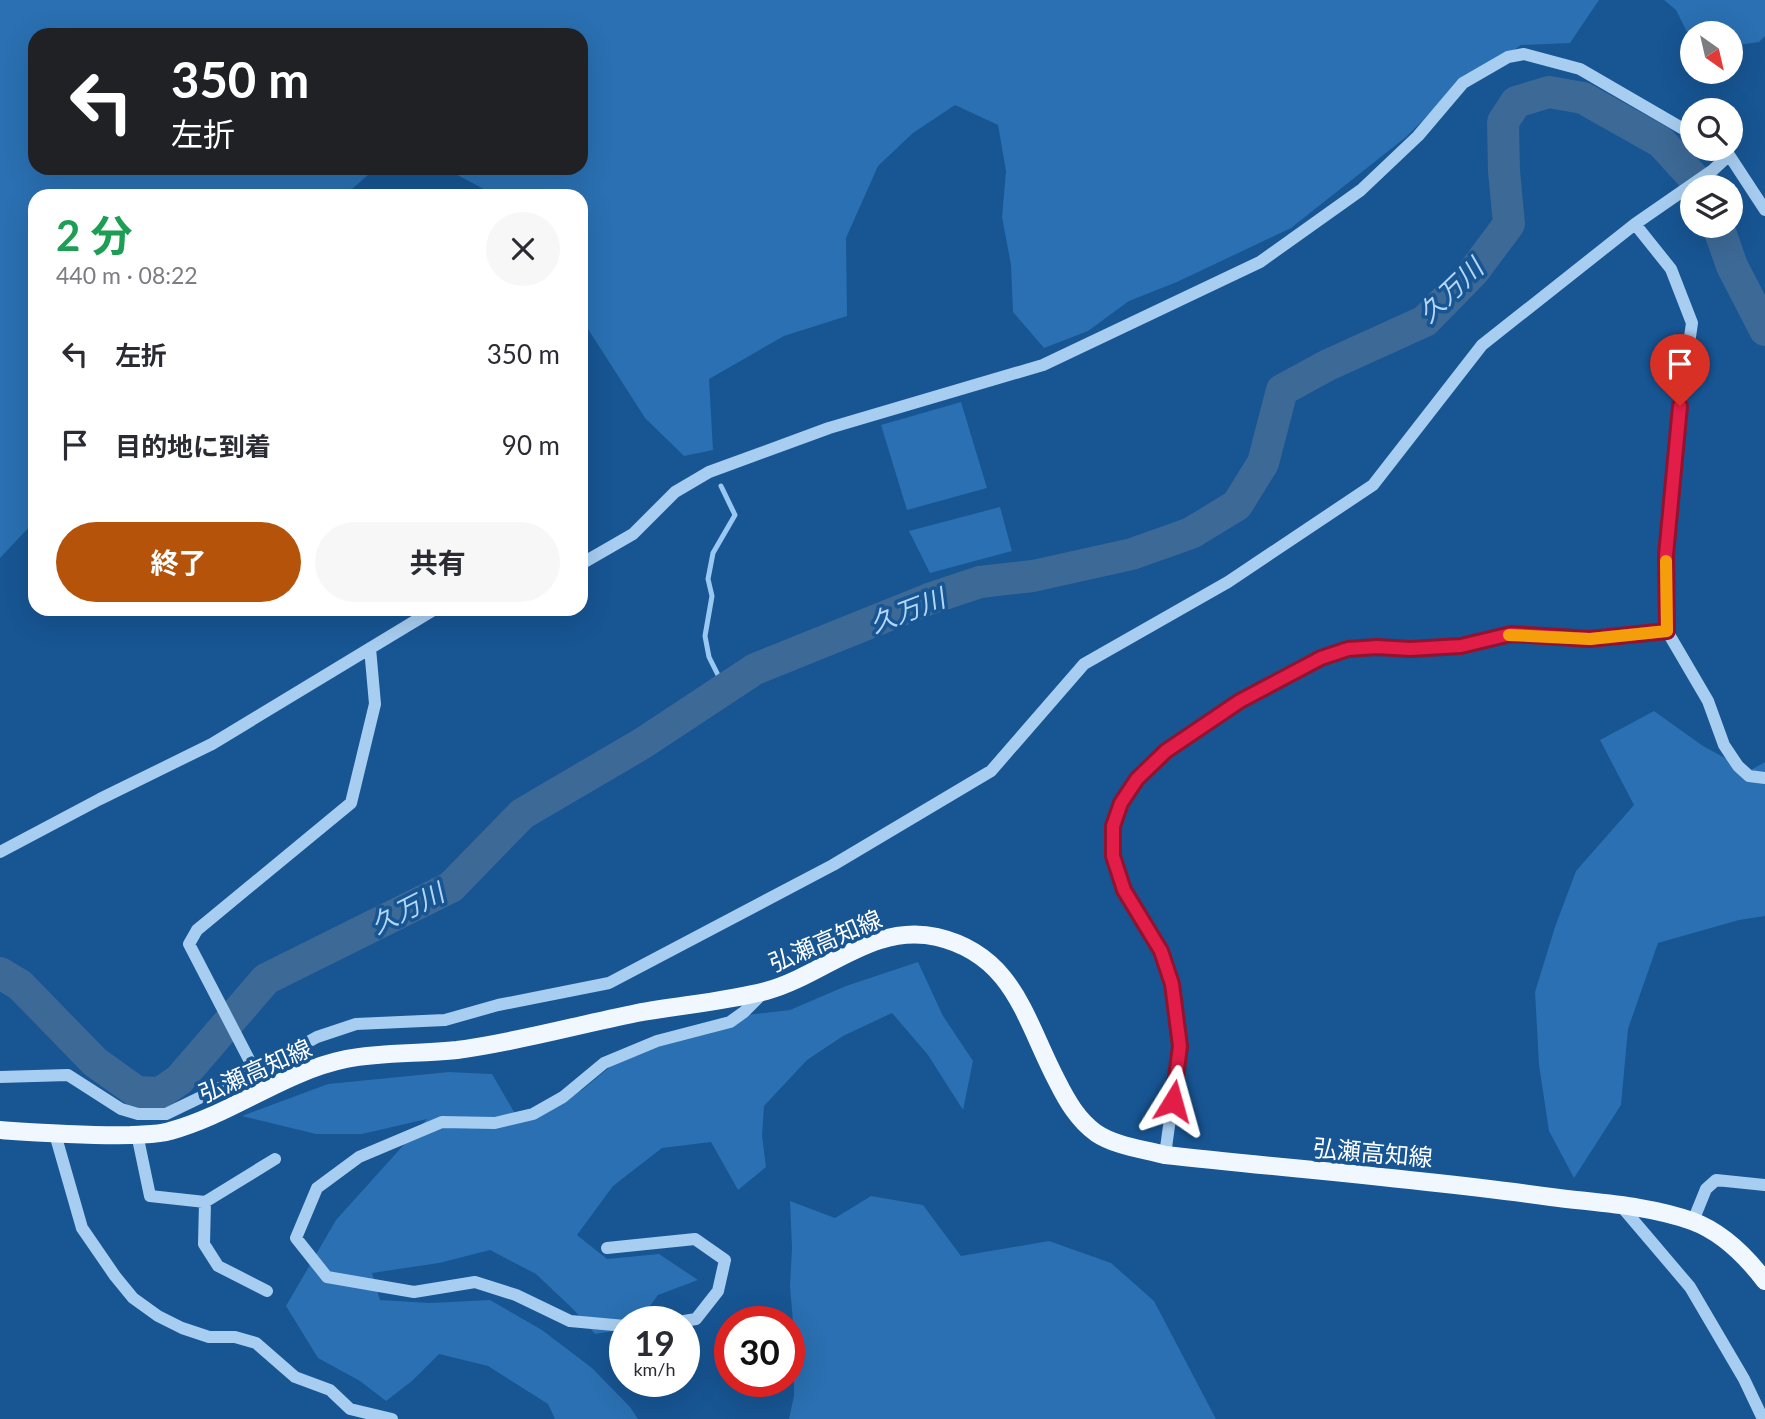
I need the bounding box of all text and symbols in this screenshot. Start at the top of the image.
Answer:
north arrow [1680,21,1743,84]
map controls [1680,21,1743,238]
text: 350 m [171,50,309,108]
icon: left [56,56,147,147]
button: search [1680,98,1743,161]
text: 左折 [171,114,235,153]
button: layers [1680,175,1743,238]
text: 2 分 [56,210,133,260]
button: close [486,212,560,286]
water label: 久万川 [1411,249,1491,329]
text: 440 m · 08:22 [56,261,198,289]
pin [1650,334,1710,406]
icon: left [56,335,94,373]
text: 350 m [487,338,560,370]
text: 左折 [115,339,167,371]
icon: arrive [1661,345,1699,383]
icon: arrive [56,426,94,464]
text: 90 m [502,429,560,461]
text: 目的地に到着 [115,430,271,462]
button: 終了 [56,522,301,602]
button: 共有 [315,522,560,602]
water label: 久万川 [865,580,952,639]
water label: 久万川 [365,875,452,940]
street label: 弘瀬高知線 [764,903,886,977]
street label: 弘瀬高知線 [194,1032,316,1108]
position arrow [1136,1064,1210,1138]
street label: 弘瀬高知線 [1312,1132,1434,1172]
speed limit sign: 30 [714,1306,805,1397]
text: 19 [634,1321,675,1363]
text: km/h [633,1358,676,1380]

